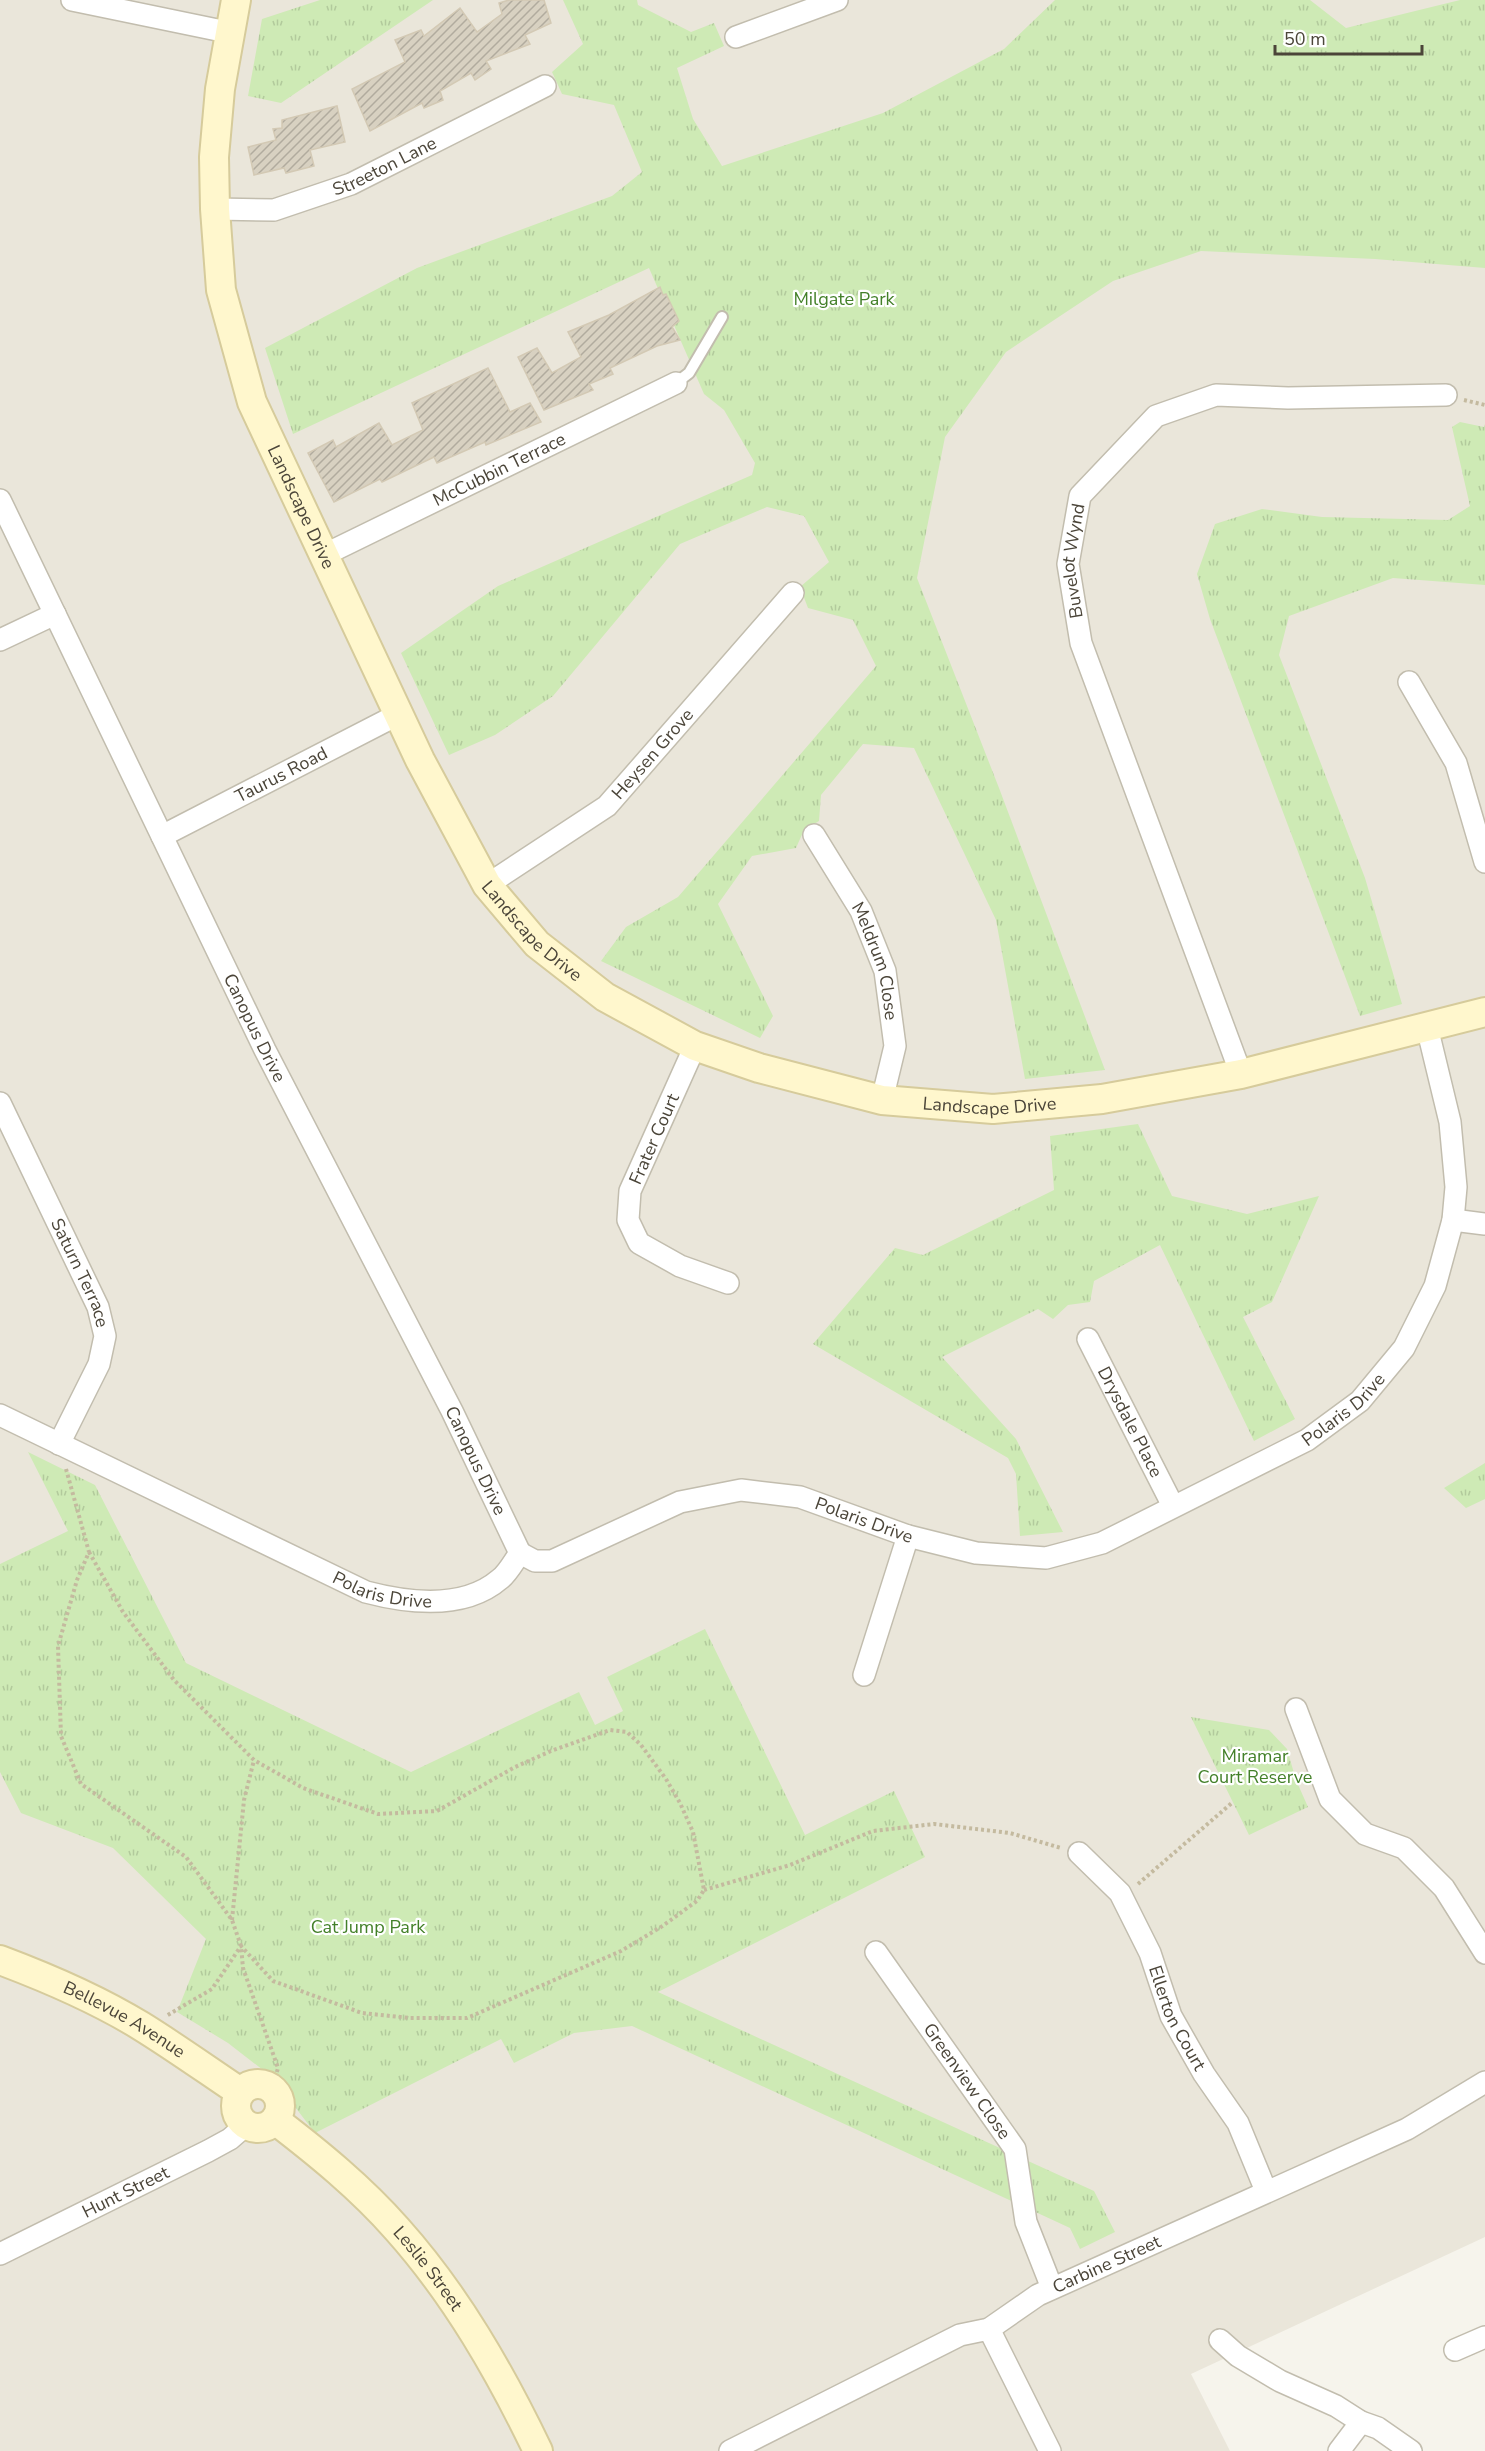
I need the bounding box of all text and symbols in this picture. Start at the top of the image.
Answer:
scale bar [1275,18,1422,56]
text: 50 m [1284,27,1326,51]
street label: Streeton Lane [329,131,441,201]
park label: Milgate Park [793,287,896,311]
street label: McCubbin Terrace [429,427,570,512]
street label: Landscape Drive [262,441,341,573]
street label: Buvelot Wynd [1056,501,1090,620]
street label: Heysen Grove [606,703,699,804]
street label: Taurus Road [231,741,331,808]
street label: Landscape Drive [476,875,587,987]
street label: Meldrum Close [846,897,903,1022]
street label: Canopus Drive [218,969,292,1086]
street label: Frater Court [623,1089,685,1188]
street label: Landscape Drive [922,1091,1057,1121]
street label: Saturn Terrace [45,1214,114,1330]
street label: Drysdale Place [1092,1362,1168,1482]
street label: Polaris Drive [1297,1368,1390,1452]
street label: Canopus Drive [439,1402,512,1519]
street label: Polaris Drive [812,1491,916,1549]
street label: Polaris Drive [329,1566,432,1613]
park label: Miramar Court Reserve [1198,1744,1312,1789]
park label: Cat Jump Park [311,1915,426,1939]
street label: Ellerton Court [1143,1962,1212,2076]
street label: Bellevue Avenue [60,1975,190,2063]
street label: Greenview Close [918,2018,1016,2144]
street label: Hunt Street [78,2160,174,2224]
street label: Leslie Street [388,2221,469,2316]
street label: Carbine Street [1049,2229,1165,2299]

